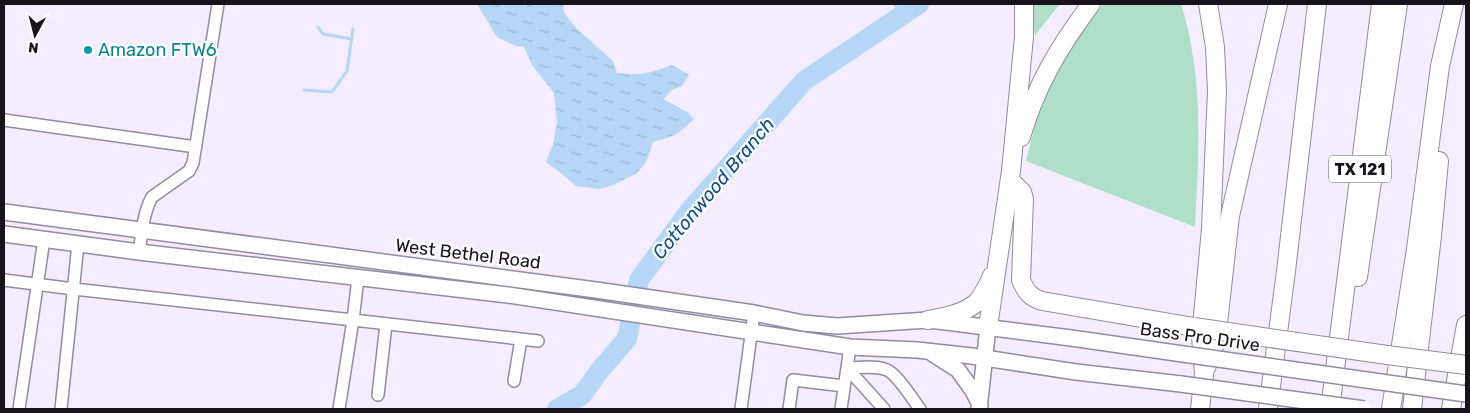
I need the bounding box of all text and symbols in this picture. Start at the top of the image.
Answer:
north arrow [10,10,60,60]
text: N [27,38,40,56]
place label: Amazon FTW6 [98,39,217,61]
marker: Amazon FTW6 [82,44,94,56]
water label: Cottonwood Branch [647,113,779,264]
road number: TX 121 [1329,156,1391,182]
street label: West Bethel Road [394,234,542,274]
street label: Bass Pro Drive [1139,318,1261,356]

